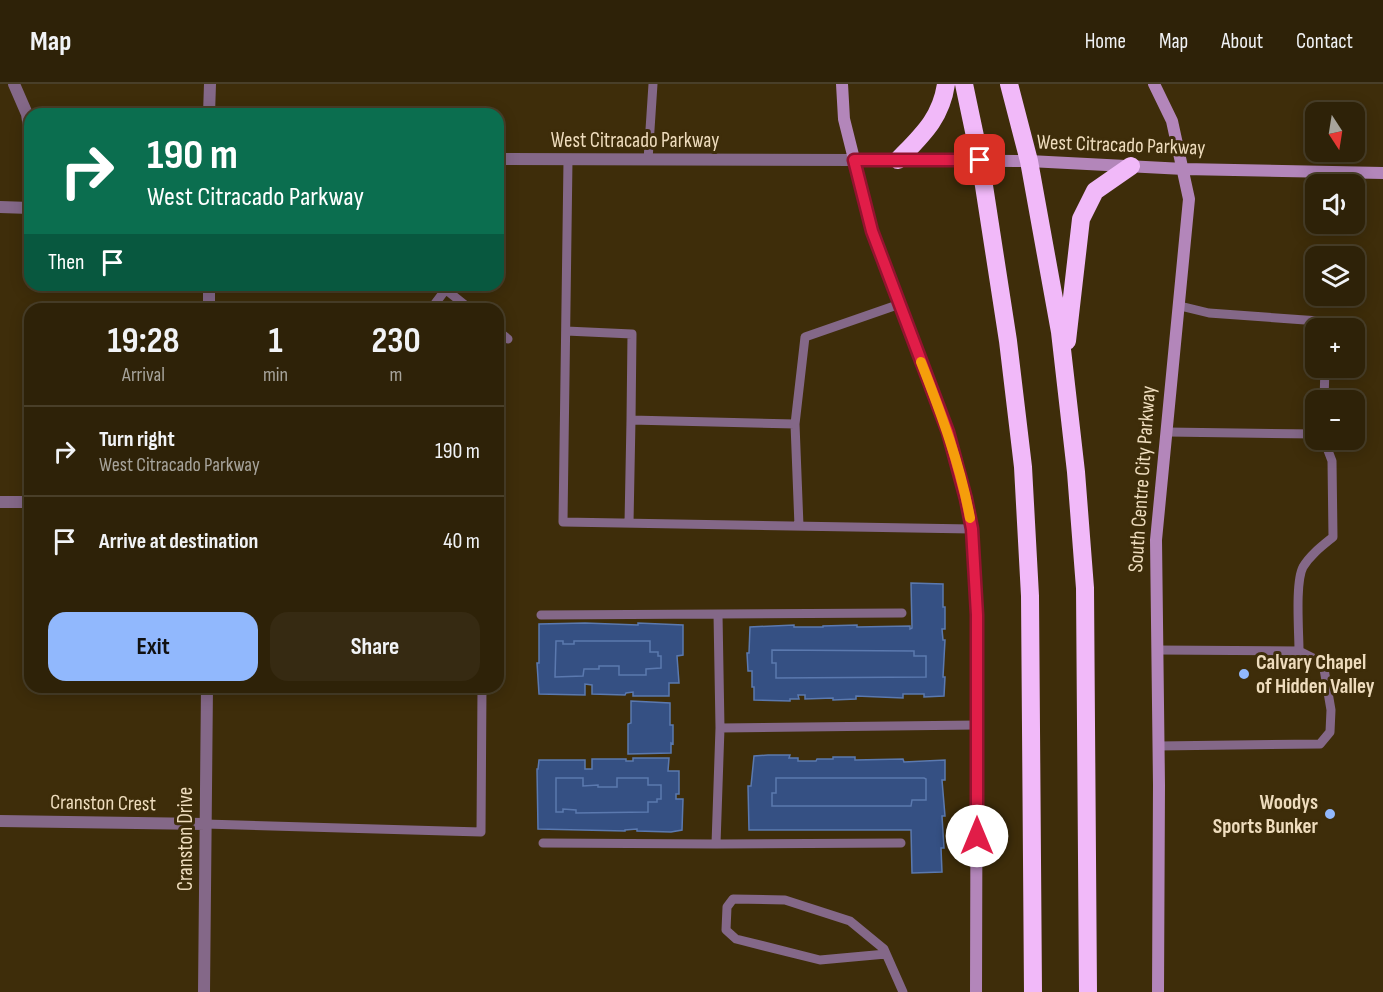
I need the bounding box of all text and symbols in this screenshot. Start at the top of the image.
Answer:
text: Map [30,25,71,58]
text: Home [1085,29,1126,54]
text: Map [1159,29,1188,54]
text: About [1221,29,1263,54]
text: Contact [1296,29,1353,54]
north arrow [1305,102,1365,162]
map controls [1305,102,1365,450]
street label: West Citracado Parkway [551,128,719,153]
text: 190 m [147,130,238,181]
street label: West Citracado Parkway [1036,130,1206,160]
icon: right [48,132,126,210]
pin [954,134,1005,185]
icon: arrive [963,143,996,176]
button: sound [1305,174,1365,234]
text: West Citracado Parkway [147,181,364,213]
icon: arrive [96,246,129,279]
button: layers [1305,246,1365,306]
text: Then [48,249,84,276]
button: + [1305,318,1365,378]
text: 19:28 [107,320,179,363]
text: 1 [268,320,283,363]
text: 230 [371,320,421,363]
text: Arrival [122,363,165,387]
text: min [263,363,288,387]
text: m [390,363,402,387]
street label: South Centre City Parkway [1123,385,1161,573]
button: − [1305,390,1365,450]
text: Turn right [99,426,175,453]
icon: right [48,435,81,468]
text: 190 m [435,438,480,465]
text: West Citracado Parkway [99,453,260,477]
icon: arrive [48,525,81,558]
text: Arrive at destination [99,528,258,555]
text: 40 m [443,528,480,555]
button: Exit [48,612,258,681]
button: Share [270,612,480,681]
place label: Calvary Chapel of Hidden Valley [1256,650,1375,699]
marker: Calvary Chapel of Hidden Valley [1237,667,1251,681]
street label: Cranston Drive [173,787,198,891]
street label: Cranston Crest [50,790,156,816]
place label: Woodys Sports Bunker [1213,790,1319,839]
position arrow [945,804,1009,868]
marker: Woodys Sports Bunker [1323,807,1337,821]

